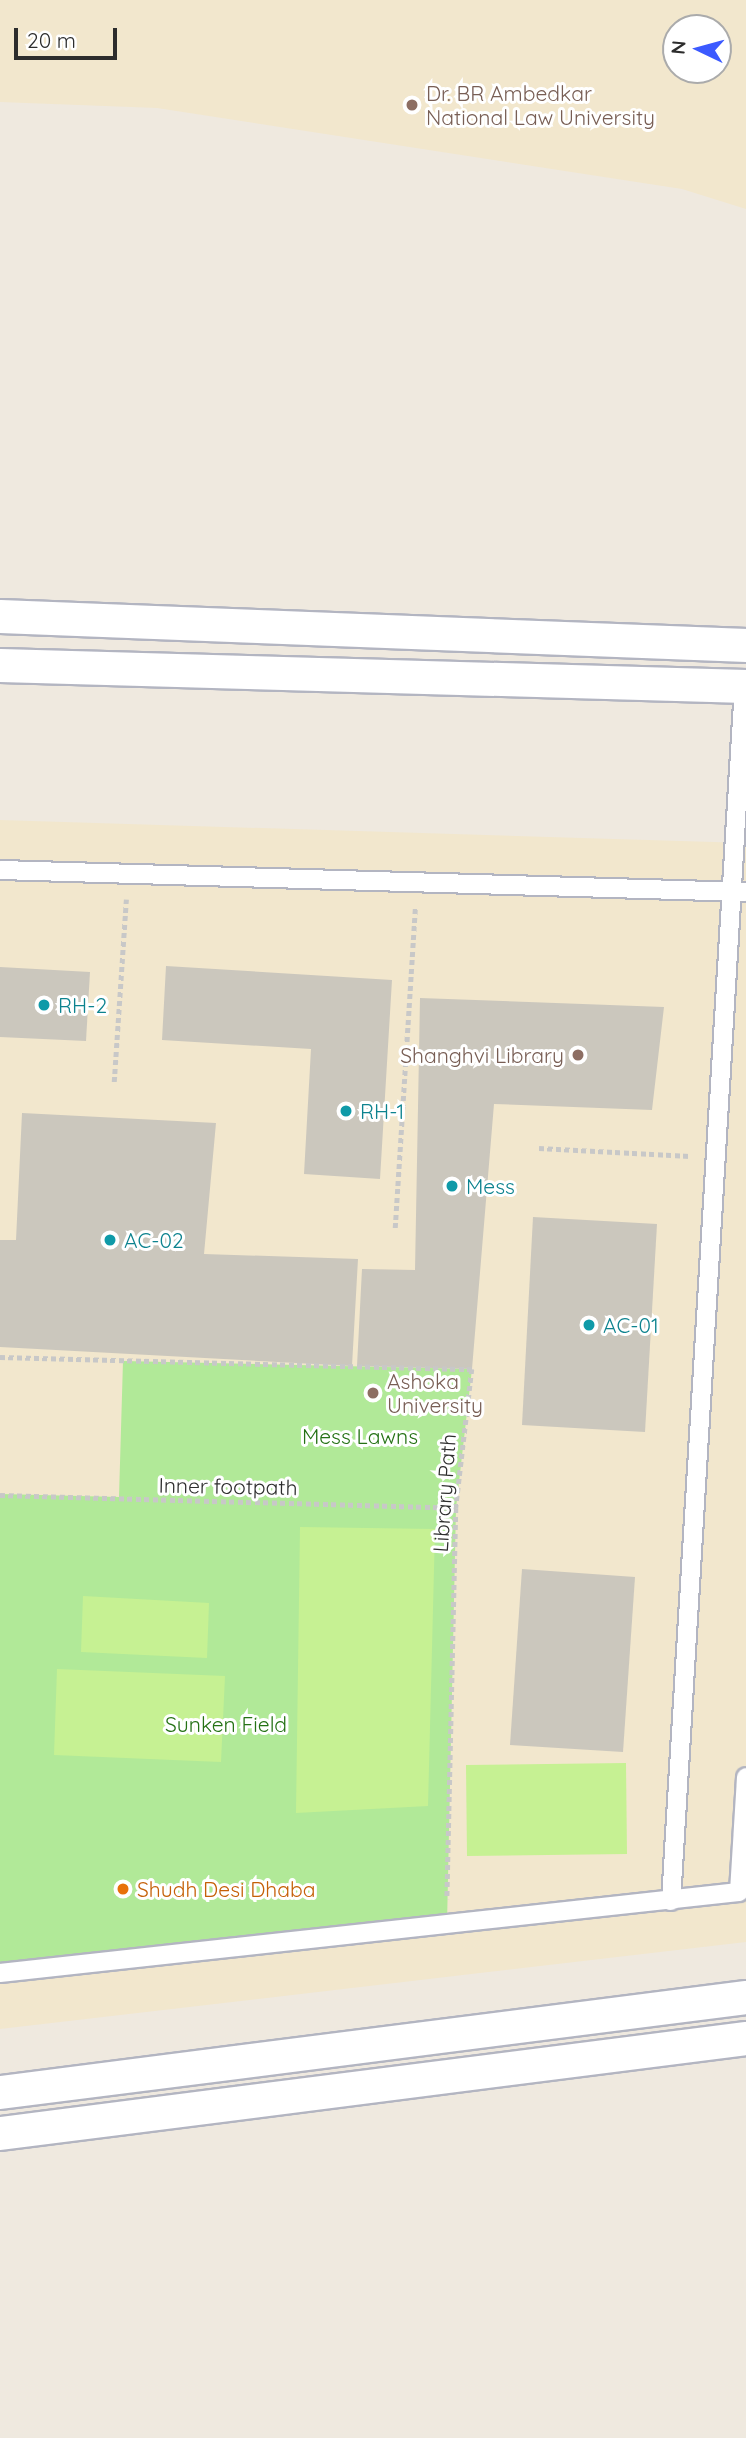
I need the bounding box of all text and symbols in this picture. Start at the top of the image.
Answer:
scale bar [18,14,121,58]
north arrow [662,14,732,84]
text: 20 m [27,27,76,53]
text: N [666,39,691,55]
place label: Dr. BR Ambedkar National Law University [426,80,655,130]
marker: Dr. BR Ambedkar National Law University [404,97,420,113]
place label: RH-2 [58,992,107,1018]
marker: RH-2 [36,997,52,1013]
place label: Shanghvi Library [400,1042,564,1068]
marker: Shanghvi Library [570,1047,586,1063]
place label: RH-1 [360,1098,404,1124]
marker: RH-1 [338,1103,354,1119]
place label: Mess [466,1173,515,1199]
marker: Mess [444,1178,460,1194]
place label: AC-02 [124,1227,184,1253]
marker: AC-02 [102,1232,118,1248]
place label: AC-01 [603,1312,659,1338]
marker: AC-01 [581,1317,597,1333]
place label: Ashoka University [387,1368,483,1418]
marker: Ashoka University [365,1385,381,1401]
park label: Mess Lawns [302,1423,418,1449]
street label: Library Path [427,1433,461,1553]
street label: Inner footpath [158,1472,298,1500]
park label: Sunken Field [165,1711,287,1737]
place label: Shudh Desi Dhaba [137,1876,315,1902]
marker: Shudh Desi Dhaba [115,1881,131,1897]

